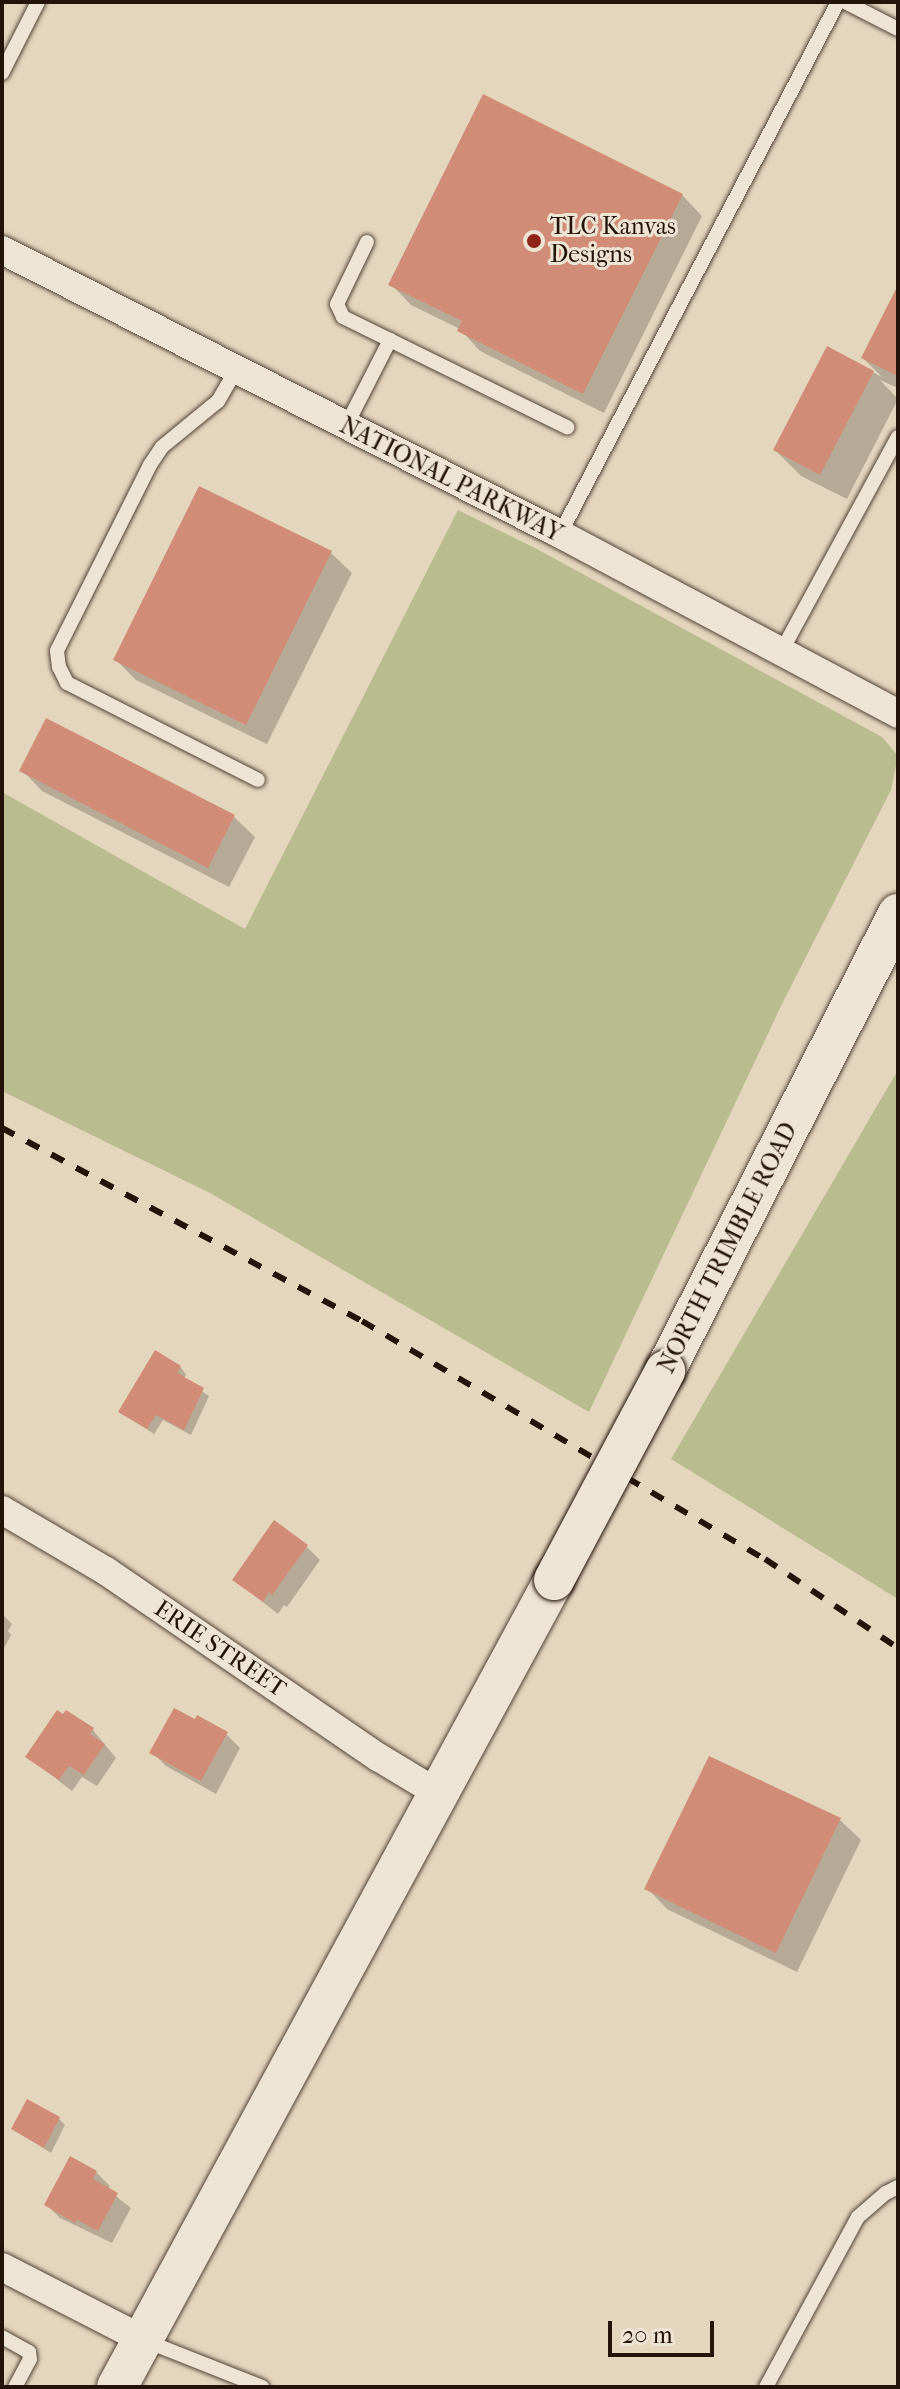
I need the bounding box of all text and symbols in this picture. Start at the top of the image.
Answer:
place label: TLC Kanvas Designs [550,213,676,269]
marker: TLC Kanvas Designs [525,232,543,250]
street label: NATIONAL PARKWAY [335,411,567,549]
street label: NORTH TRIMBLE ROAD [652,1118,804,1378]
street label: ERIE STREET [149,1594,291,1704]
scale bar [612,2305,718,2355]
text: 20 m [622,2321,673,2349]

